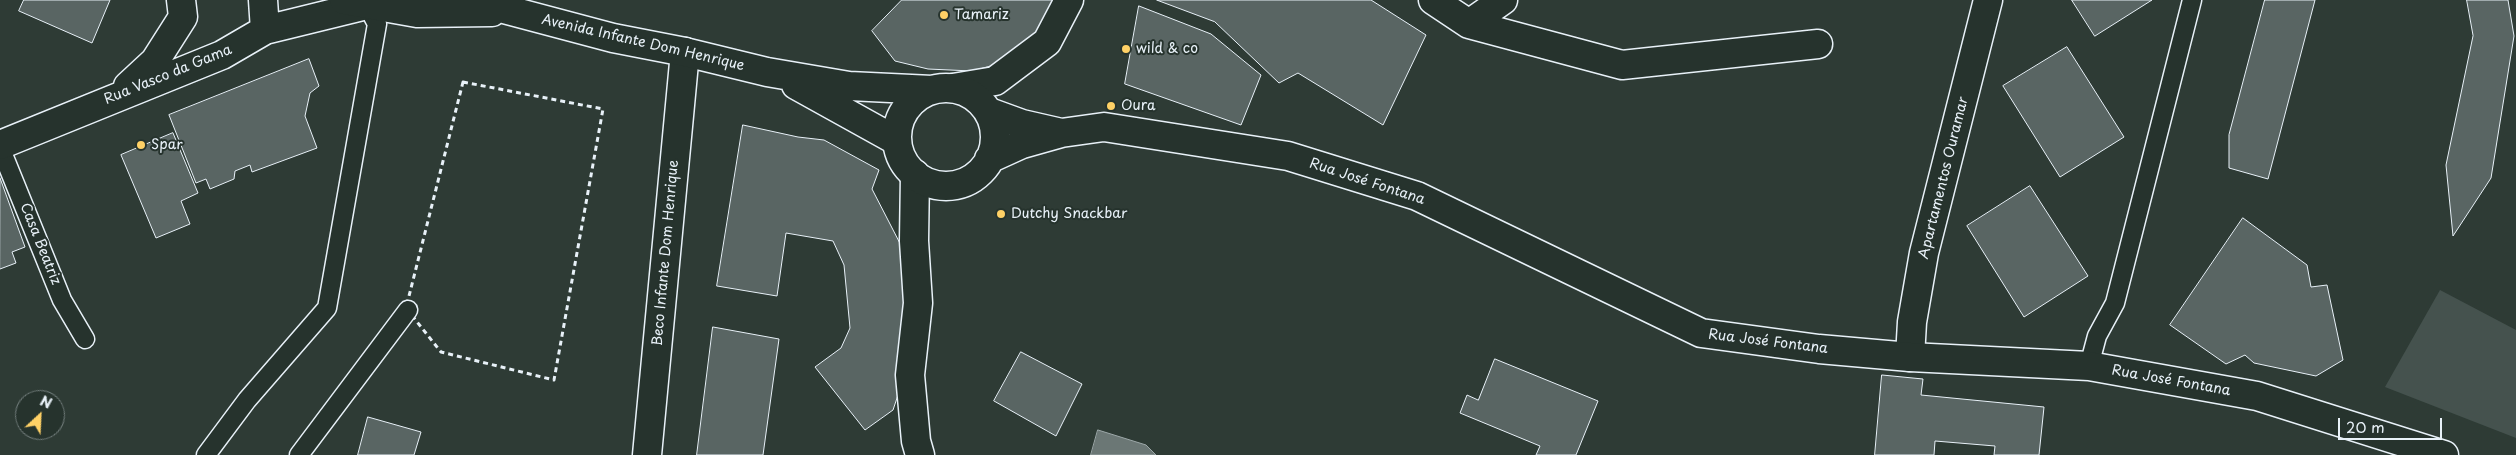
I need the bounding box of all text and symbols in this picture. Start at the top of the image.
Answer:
place label: Tamariz [954,7,1009,23]
marker: Tamariz [938,9,950,21]
street label: Avenida Infante Dom Henrique [540,11,746,75]
place label: wild & co [1136,41,1198,57]
street label: Rua Vasco da Gama [102,42,234,108]
marker: wild & co [1120,43,1132,55]
street label: Apartamentos Ouramar [1916,95,1972,261]
place label: Oura [1121,98,1156,114]
marker: Oura [1105,100,1117,112]
place label: Spar [151,137,183,153]
marker: Spar [135,139,147,151]
street label: Rua José Fontana [1307,155,1427,209]
street label: Beco Infante Dom Henrique [650,159,682,347]
street label: Casa Beatriz [16,201,64,287]
place label: Dutchy Snackbar [1011,206,1127,222]
marker: Dutchy Snackbar [995,208,1007,220]
street label: Rua José Fontana [1707,326,1829,358]
street label: Rua José Fontana [2110,362,2232,400]
north arrow [15,390,65,440]
text: N [37,390,56,414]
scale bar [2341,408,2445,440]
text: 20 m [2346,415,2385,438]

